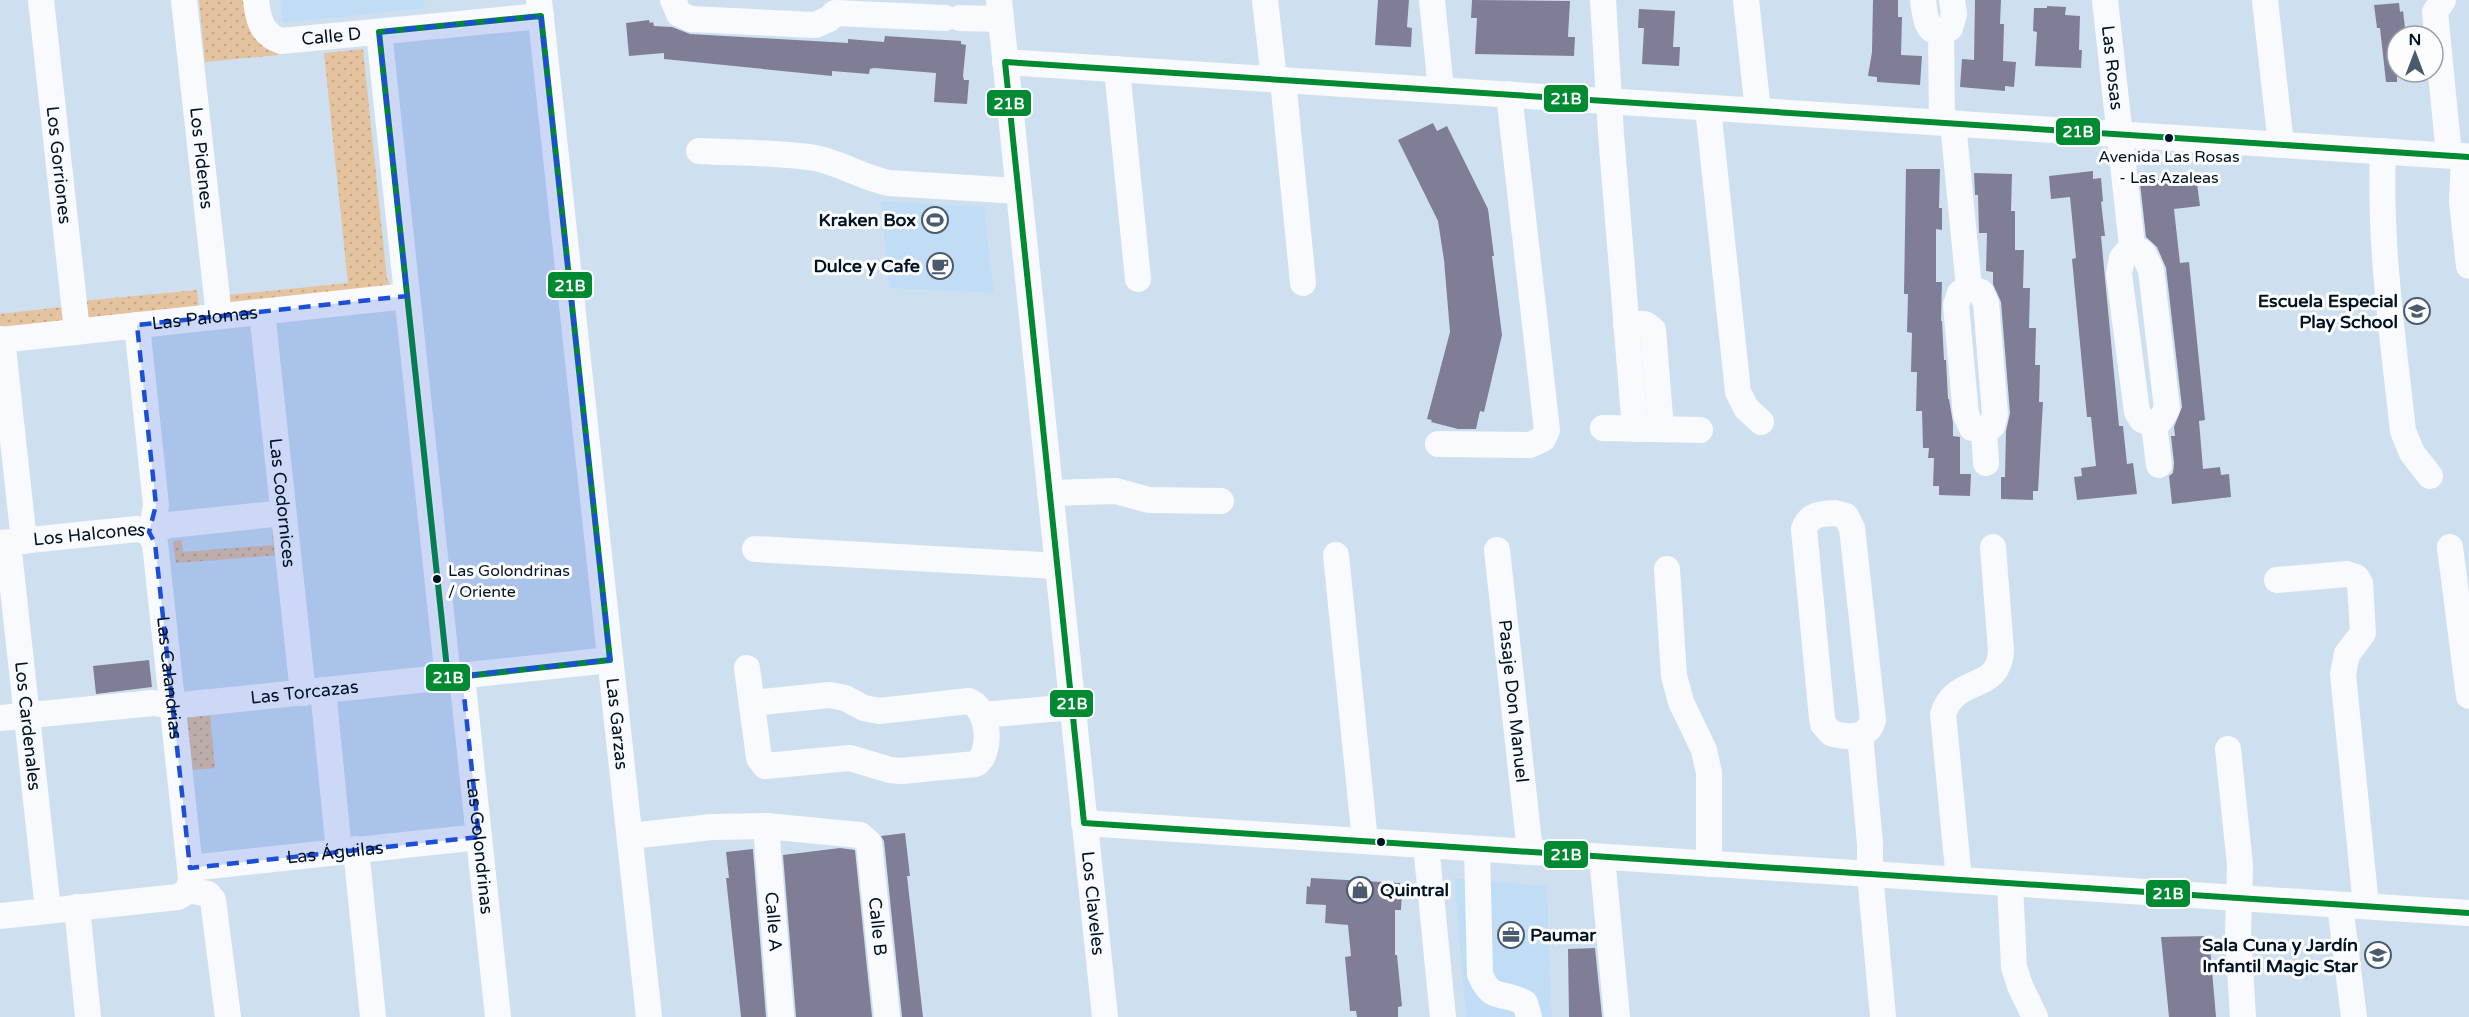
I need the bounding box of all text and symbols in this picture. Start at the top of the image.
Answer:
street label: Calle D [300,22,362,50]
street label: Las Rosas [2097,24,2128,111]
north arrow [2385,24,2445,84]
text: N [2409,30,2421,50]
line badge: 21B [1543,84,1589,113]
line badge: 21B [986,89,1032,117]
text: 21B [1550,89,1582,109]
text: 21B [993,94,1025,114]
street label: Los Gorriones [42,105,76,225]
street label: Los Pidenes [185,106,218,210]
line badge: 21B [2055,117,2101,146]
text: 21B [2062,122,2094,142]
marker: Avenida Las Rosas - Las Azaleas [2163,132,2175,144]
place label: Avenida Las Rosas - Las Azaleas [2098,147,2240,188]
sports icon: Kraken Box [920,205,950,235]
place label: Kraken Box [819,209,916,231]
cafe icon: Dulce y Cafe [925,251,955,281]
place label: Dulce y Cafe [814,255,920,277]
line badge: 21B [547,271,593,299]
text: 21B [554,276,586,296]
place label: Escuela Especial Play School [2258,290,2398,333]
school or university icon: Escuela Especial Play School [2402,296,2432,326]
street label: Las Palomas [151,301,259,335]
street label: Las Codornices [265,437,300,569]
street label: Los Halcones [32,518,148,551]
place label: Las Golondrinas / Oriente [448,561,570,602]
marker: Las Golondrinas / Oriente [431,573,443,585]
street label: Las Calandrias [152,615,187,740]
street label: Pasaje Don Manuel [1494,618,1533,784]
street label: Los Cardenales [10,660,46,792]
line badge: 21B [425,663,471,692]
text: 21B [432,668,464,688]
street label: Las Torcazas [249,676,360,709]
street label: Las Garzas [601,677,633,771]
line badge: 21B [1049,689,1094,718]
text: 21B [1056,694,1088,714]
street label: Las Golondrinas [462,777,498,915]
street label: Las Águilas [286,836,385,869]
unlabelled marker [1375,836,1387,848]
line badge: 21B [1543,840,1589,869]
text: 21B [1550,845,1582,865]
street label: Los Claveles [1077,850,1109,956]
shop icon: Quintral [1345,875,1375,905]
place label: Quintral [1380,879,1449,901]
line badge: 21B [2145,879,2191,908]
text: 21B [2152,884,2184,904]
street label: Calle A [760,891,787,952]
street label: Calle B [864,896,892,957]
office icon: Paumar [1496,920,1526,950]
place label: Paumar [1530,924,1597,946]
place label: Sala Cuna y Jardín Infantil Magic Star [2202,934,2359,977]
school or university icon: Sala Cuna y Jardín Infantil Magic Star [2363,940,2393,970]

